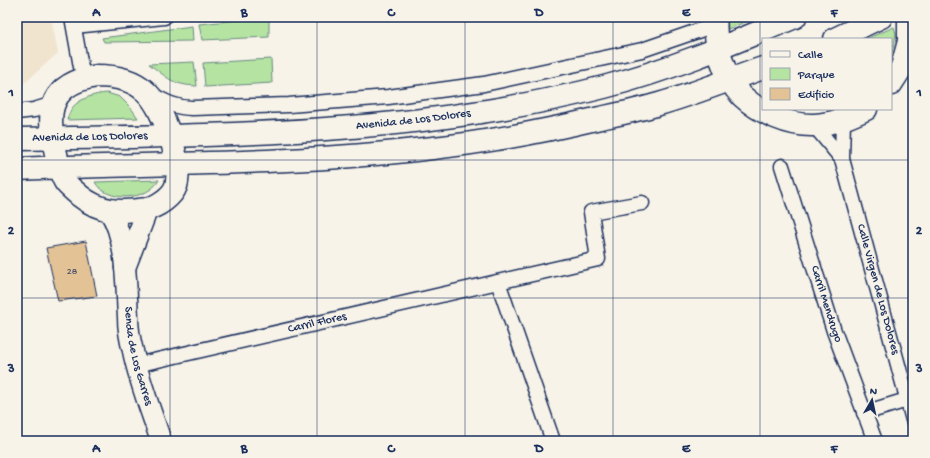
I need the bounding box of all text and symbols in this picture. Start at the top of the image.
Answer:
text: A [91,6,101,21]
text: B [240,6,249,21]
text: C [386,6,396,21]
text: D [534,6,544,21]
text: E [682,6,691,21]
text: F [830,6,839,21]
legend [762,38,892,110]
text: Calle [798,49,823,63]
text: Parque [797,69,835,83]
text: 1 [7,86,14,101]
text: 1 [915,86,922,101]
text: Edificio [798,89,834,103]
street label: Avenida de Los Dolores [356,107,472,134]
street label: Avenida de Los Dolores [32,129,148,146]
street label: Calle Virgen de Los Dolores [853,223,902,357]
text: 2 [8,224,15,239]
text: 2 [916,224,923,239]
street label: Carril Mendrugo [807,264,845,345]
house number: 28 [67,266,78,278]
street label: Senda de Los Garres [120,306,155,408]
street label: Carril Flores [287,310,349,337]
text: 3 [7,362,15,377]
text: 3 [915,362,923,377]
north arrow [852,380,892,420]
text: N [869,386,878,399]
text: A [91,442,101,457]
text: B [240,442,249,457]
text: C [386,442,396,457]
text: D [534,442,544,457]
text: E [682,442,691,457]
text: F [830,442,839,457]

